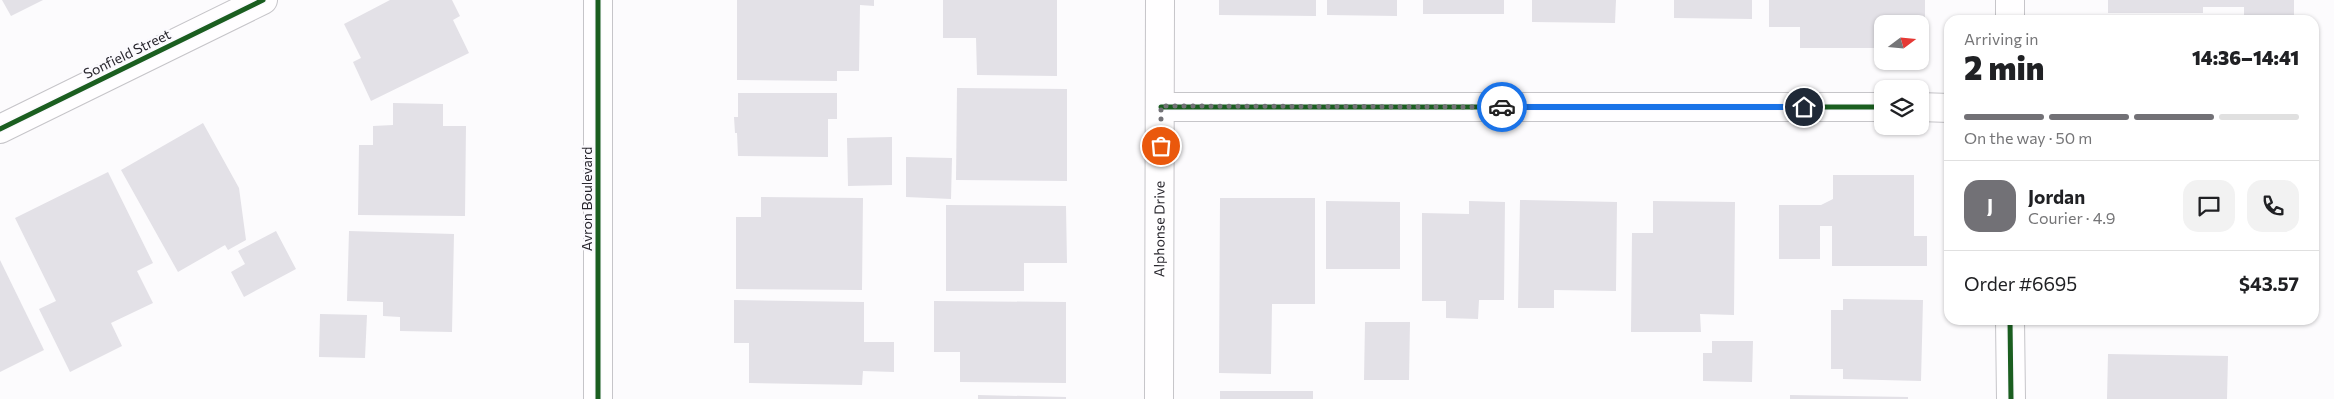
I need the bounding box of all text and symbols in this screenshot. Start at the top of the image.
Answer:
north arrow [1874,15,1929,70]
map controls [1874,15,1929,135]
street label: Sonfield Street [80,25,173,82]
text: Arriving in [1964,29,2038,48]
text: 14:36–14:41 [2192,46,2299,69]
text: 2 min [1964,47,2044,87]
button: layers [1874,80,1929,135]
courier [1477,82,1527,132]
pin [1783,86,1825,128]
icon: car [1488,93,1516,121]
icon: home [1790,93,1818,121]
pin [1140,125,1182,167]
text: On the way · 50 m [1964,128,2092,147]
icon: bag [1147,132,1175,160]
street label: Avron Boulevard [578,147,595,251]
button: chat [2183,180,2235,232]
button: phone [2247,180,2299,232]
street label: Alphonse Drive [1150,181,1168,277]
text: Jordan [2028,185,2085,208]
text: J [1987,194,1993,217]
text: Courier · 4.9 [2028,208,2115,227]
text: Order #6695 [1964,272,2077,295]
text: $43.57 [2239,272,2299,295]

